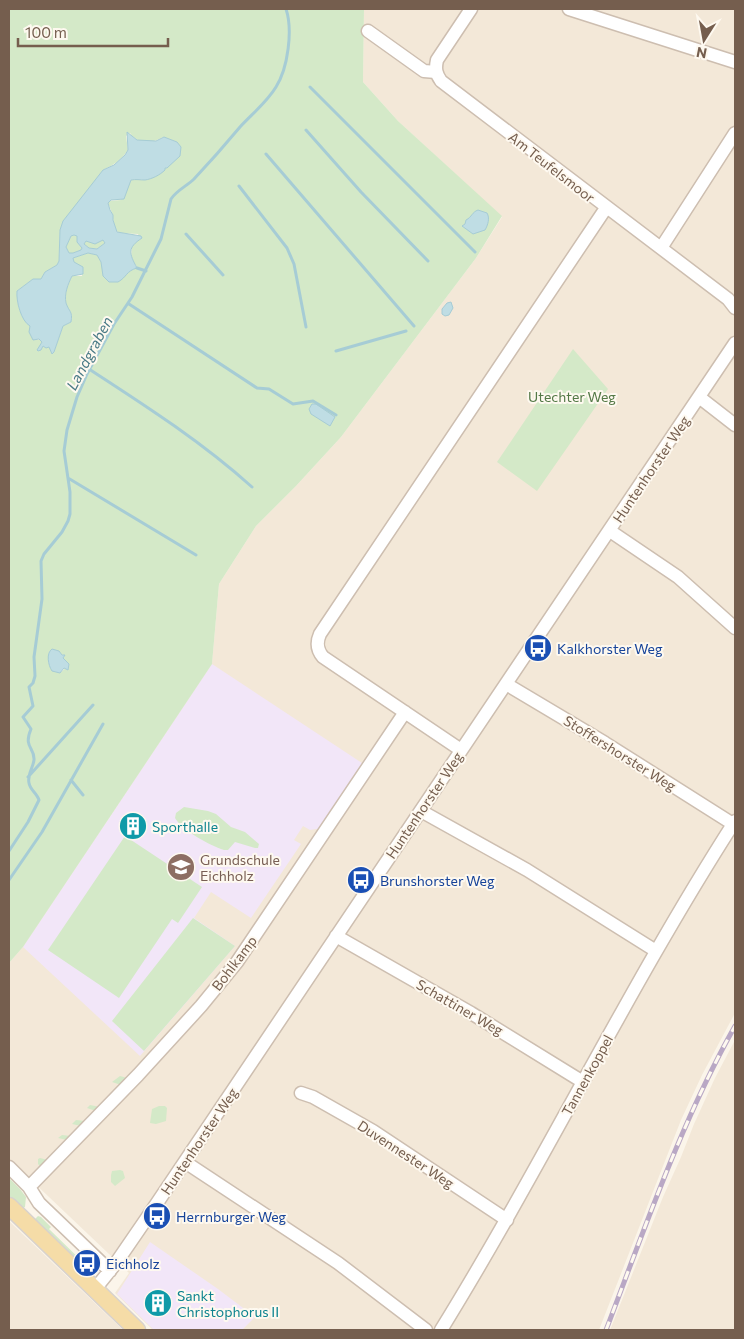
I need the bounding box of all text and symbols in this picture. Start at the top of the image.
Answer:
scale bar [18,15,168,47]
north arrow [679,15,729,65]
text: 100 m [25,23,67,41]
text: N [695,44,708,63]
street label: Am Teufelsmoor [506,128,599,206]
water label: Landgraben [62,313,116,393]
park label: Utechter Weg [528,388,616,405]
street label: Huntenhorster Weg [609,412,693,526]
bus stop icon: Kalkhorster Weg [523,633,553,663]
place label: Kalkhorster Weg [557,640,663,657]
street label: Stoffershorster Weg [561,712,680,795]
street label: Huntenhorster Weg [382,748,466,862]
building icon: Sporthalle [118,811,148,841]
place label: Sporthalle [152,818,218,835]
place label: Grundschule Eichholz [200,851,280,884]
school or university icon: Grundschule Eichholz [166,852,196,882]
bus stop icon: Brunshorster Weg [346,865,376,895]
place label: Brunshorster Weg [380,872,495,889]
street label: Bohlkamp [208,932,260,994]
street label: Schattiner Weg [414,975,507,1039]
street label: Tannenkoppel [558,1032,616,1118]
street label: Huntenhorster Weg [157,1084,241,1198]
street label: Duvennester Weg [354,1116,458,1192]
bus stop icon: Herrnburger Weg [142,1201,172,1231]
place label: Herrnburger Weg [176,1208,287,1225]
bus stop icon: Eichholz [72,1248,102,1278]
place label: Eichholz [106,1255,160,1272]
place label: Sankt Christophorus II [177,1287,279,1320]
building icon: Sankt Christophorus II [143,1288,173,1318]

